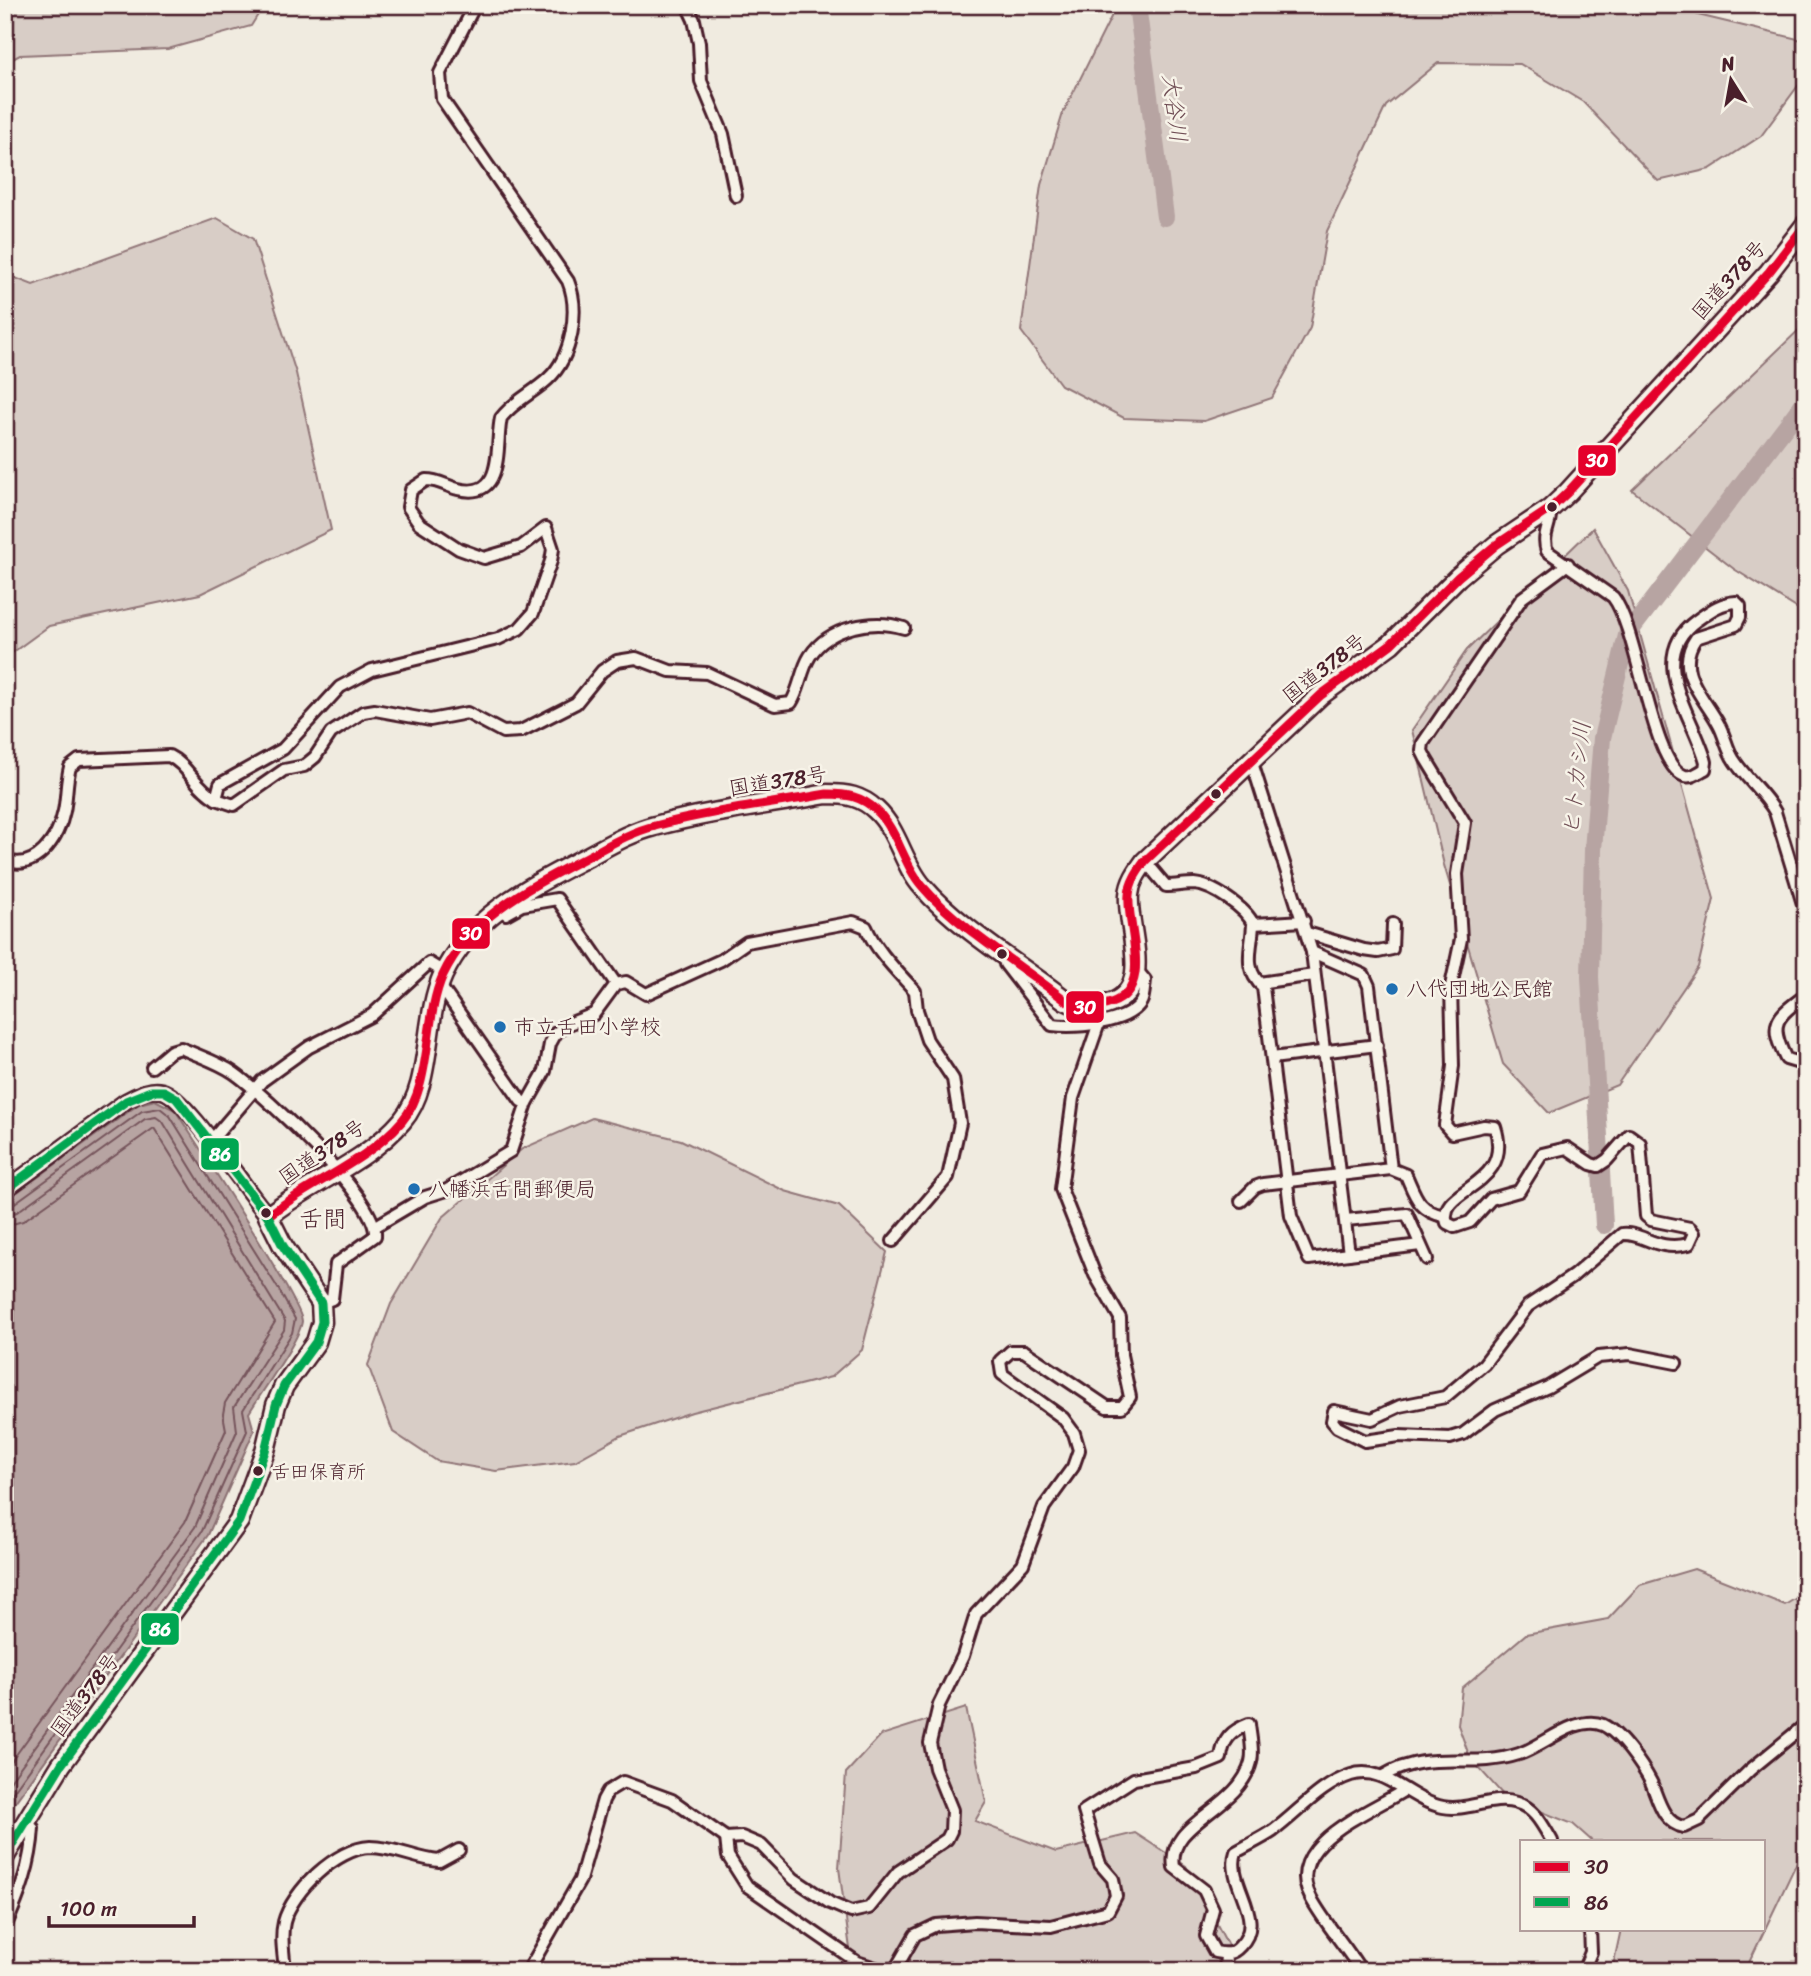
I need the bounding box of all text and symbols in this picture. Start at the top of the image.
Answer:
north arrow [1696,46,1766,116]
text: N [1717,46,1738,81]
water label: 大谷川 [1150,71,1199,145]
street label: 国道378号 [1682,230,1776,330]
line badge: 30 [1577,444,1617,477]
text: 30 [1585,444,1608,477]
unlabelled marker [1545,500,1559,514]
street label: 国道378号 [1273,622,1375,714]
water label: ヒトカシ川 [1550,719,1603,837]
street label: 国道378号 [726,754,830,808]
unlabelled marker [1209,787,1223,801]
line badge: 30 [451,917,491,950]
text: 30 [459,917,482,950]
unlabelled marker [995,947,1009,961]
place label: 八代団地公民館 [1406,970,1553,1008]
marker: 八代団地公民館 [1384,981,1400,997]
line badge: 30 [1065,990,1105,1024]
text: 30 [1073,991,1096,1024]
place label: 市立舌田小学校 [514,1008,661,1046]
marker: 市立舌田小学校 [492,1019,508,1035]
street label: 国道378号 [270,1109,374,1195]
line badge: 86 [200,1137,240,1171]
text: 86 [208,1138,231,1171]
place label: 八幡浜舌間郵便局 [428,1170,596,1208]
marker: 八幡浜舌間郵便局 [406,1181,422,1197]
district label: 舌間 [299,1198,347,1240]
unlabelled marker [259,1206,273,1220]
place label: 舌田保育所 [271,1455,366,1488]
marker: 舌田保育所 [251,1464,265,1478]
line badge: 86 [140,1612,180,1646]
text: 86 [148,1613,171,1646]
street label: 国道378号 [40,1644,130,1746]
legend [1520,1840,1766,1930]
text: 30 [1584,1848,1609,1886]
text: 86 [1584,1884,1609,1922]
scale bar [49,1885,194,1929]
text: 100 m [60,1890,117,1928]

